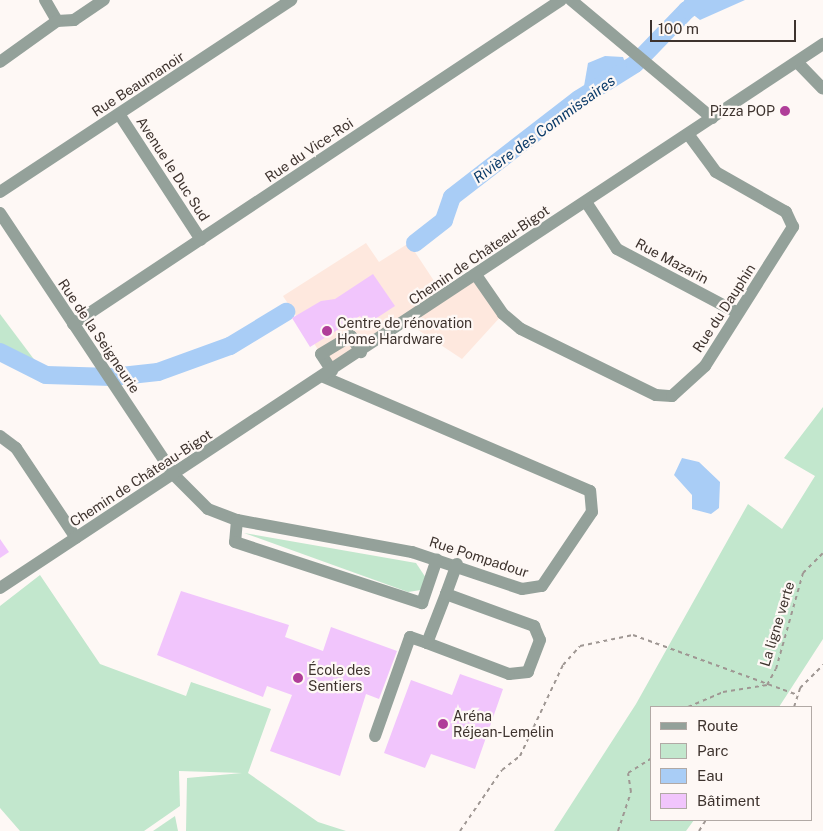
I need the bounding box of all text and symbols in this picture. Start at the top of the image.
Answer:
scale bar [653,10,799,42]
text: 100 m [658,20,699,37]
street label: Rue Beaumanoir [89,48,187,120]
water label: Rivière des Commissaires [469,71,619,187]
place label: Pizza POP [710,103,775,119]
marker: Pizza POP [779,105,791,117]
street label: Avenue le Duc Sud [133,114,213,224]
street label: Rue du Vice-Roi [262,114,356,186]
street label: Chemin de Château-Bigot [405,202,553,308]
street label: Rue Mazarin [633,235,711,287]
street label: Rue du Dauphin [689,260,759,356]
street label: Rue de la Seigneurie [54,276,144,396]
place label: Centre de rénovation Home Hardware [337,315,473,348]
marker: Centre de rénovation Home Hardware [321,325,333,337]
street label: Chemin de Château-Bigot [67,426,215,530]
street label: Rue Pompadour [427,533,531,581]
street label: La ligne verte [756,579,798,669]
place label: École des Sentiers [308,662,371,694]
marker: École des Sentiers [292,672,304,684]
legend [650,706,813,821]
place label: Aréna Réjean‑Lemelin [453,708,554,740]
text: Route [697,717,738,734]
marker: Aréna Réjean‑Lemelin [437,718,449,730]
text: Parc [697,742,729,759]
text: Eau [697,767,723,784]
text: Bâtiment [697,792,760,809]

